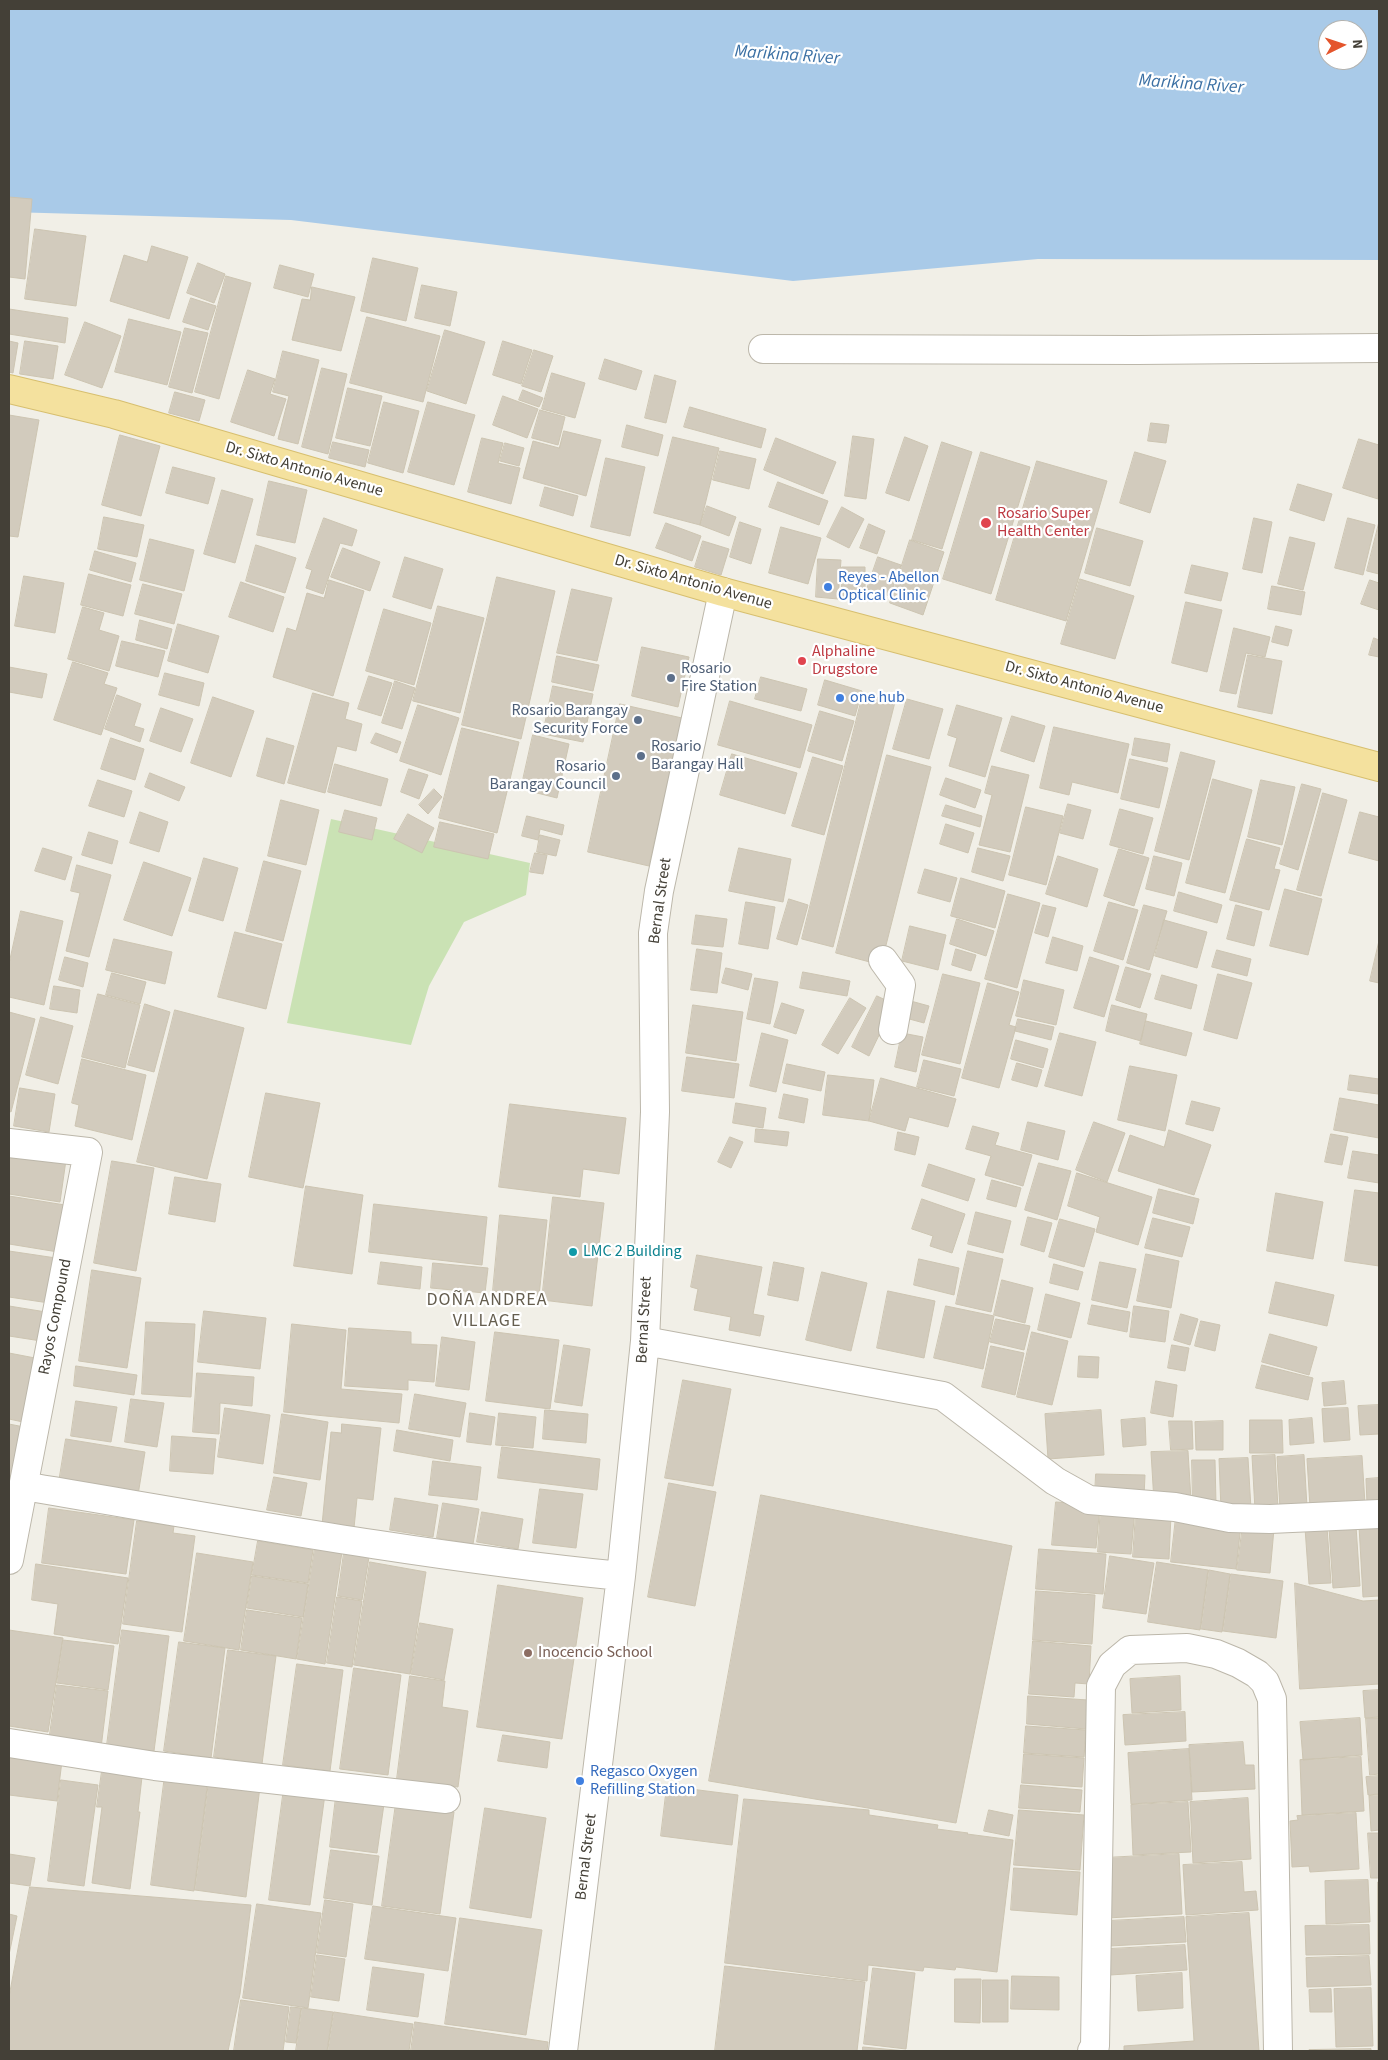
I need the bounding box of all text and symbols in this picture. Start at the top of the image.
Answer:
north arrow [1318,20,1368,70]
text: N [1347,39,1367,49]
water label: Marikina River [734,42,840,70]
water label: Marikina River [1138,71,1244,99]
street label: Dr. Sixto Antonio Avenue [223,438,385,502]
place label: Rosario Super Health Center [997,504,1090,542]
marker: Rosario Super Health Center [979,516,993,530]
street label: Dr. Sixto Antonio Avenue [612,551,774,615]
place label: Reyes - Abellon Optical Clinic [838,568,939,606]
marker: Reyes - Abellon Optical Clinic [822,581,834,593]
place label: Alphaline Drugstore [812,642,878,680]
marker: Alphaline Drugstore [796,655,808,667]
street label: Dr. Sixto Antonio Avenue [1003,658,1165,718]
place label: Rosario Fire Station [681,659,757,697]
marker: Rosario Fire Station [665,672,677,684]
place label: one hub [850,688,905,708]
marker: one hub [834,692,846,704]
place label: Rosario Barangay Security Force [511,701,628,739]
marker: Rosario Barangay Security Force [632,714,644,726]
place label: Rosario Barangay Hall [651,737,744,775]
marker: Rosario Barangay Hall [635,750,647,762]
place label: Rosario Barangay Council [489,757,606,795]
marker: Rosario Barangay Council [610,770,622,782]
street label: Bernal Street [645,857,677,945]
place label: LMC 2 Building [583,1242,682,1262]
marker: LMC 2 Building [567,1246,579,1258]
street label: Rayos Compound [35,1257,77,1377]
street label: Bernal Street [633,1276,657,1364]
district label: DOÑA ANDREA VILLAGE [425,1290,549,1332]
place label: Inocencio School [538,1643,652,1663]
marker: Inocencio School [522,1647,534,1659]
place label: Regasco Oxygen Refilling Station [590,1762,698,1800]
marker: Regasco Oxygen Refilling Station [574,1775,586,1787]
street label: Bernal Street [572,1813,602,1901]

